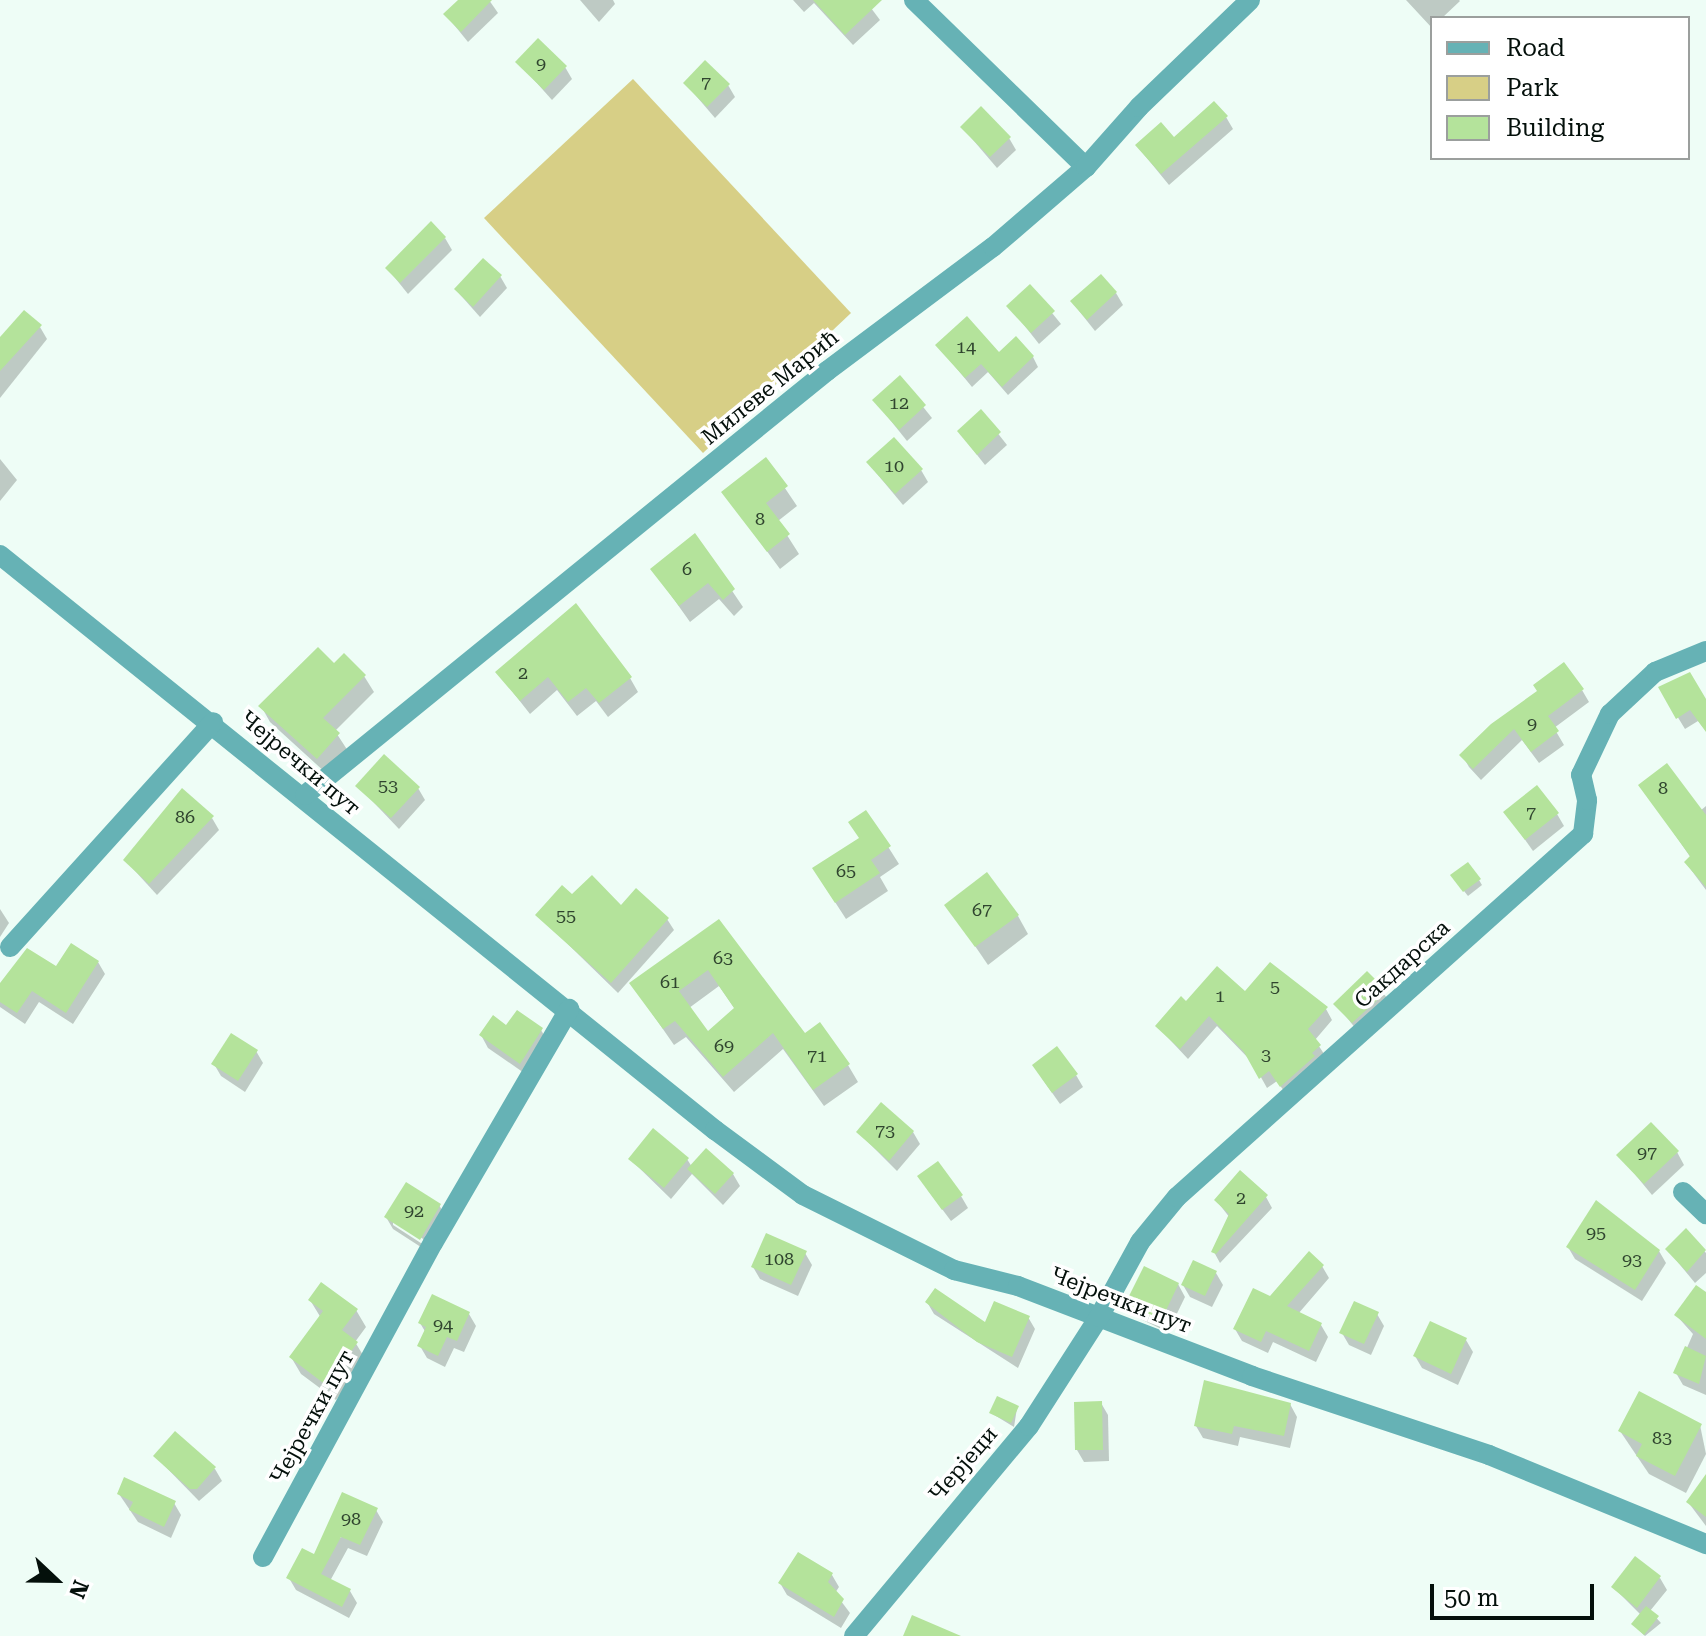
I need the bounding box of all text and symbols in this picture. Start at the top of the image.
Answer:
legend [1430,16,1690,160]
text: Road [1506,34,1565,62]
house number: 9 [536,53,546,75]
house number: 7 [701,72,711,94]
text: Park [1506,74,1559,102]
text: Building [1506,114,1604,142]
street label: Милеве Мaрић [696,324,844,450]
house number: 14 [956,336,976,358]
house number: 12 [889,392,909,414]
house number: 10 [884,455,904,477]
house number: 8 [755,508,765,530]
house number: 6 [682,558,692,580]
house number: 2 [518,662,528,684]
street label: Чејречки пут [234,705,366,821]
house number: 9 [1527,713,1537,735]
house number: 53 [378,775,398,797]
house number: 8 [1658,777,1668,799]
house number: 7 [1526,802,1536,824]
house number: 86 [175,806,195,828]
house number: 65 [836,860,856,882]
house number: 67 [972,899,992,921]
house number: 55 [556,905,576,927]
street label: Сакдарска [1349,914,1455,1014]
house number: 63 [713,947,733,969]
house number: 61 [660,971,680,993]
house number: 5 [1270,976,1280,998]
house number: 1 [1215,985,1225,1007]
house number: 69 [714,1035,734,1057]
house number: 3 [1261,1044,1271,1066]
house number: 71 [807,1045,827,1067]
house number: 73 [875,1120,895,1142]
house number: 97 [1637,1142,1657,1164]
house number: 2 [1236,1187,1246,1209]
house number: 92 [404,1200,424,1222]
house number: 95 [1586,1222,1606,1244]
house number: 108 [764,1248,794,1270]
house number: 93 [1622,1249,1642,1271]
street label: Чејречки пут [1047,1261,1195,1339]
house number: 94 [433,1314,453,1336]
street label: Чејречки пут [264,1345,360,1489]
street label: Черјеци [923,1421,1003,1507]
house number: 83 [1652,1427,1672,1449]
house number: 98 [341,1508,361,1530]
north arrow [16,1540,96,1620]
scale bar [1434,1568,1598,1618]
text: N [64,1577,93,1602]
text: 50 m [1444,1584,1499,1612]

